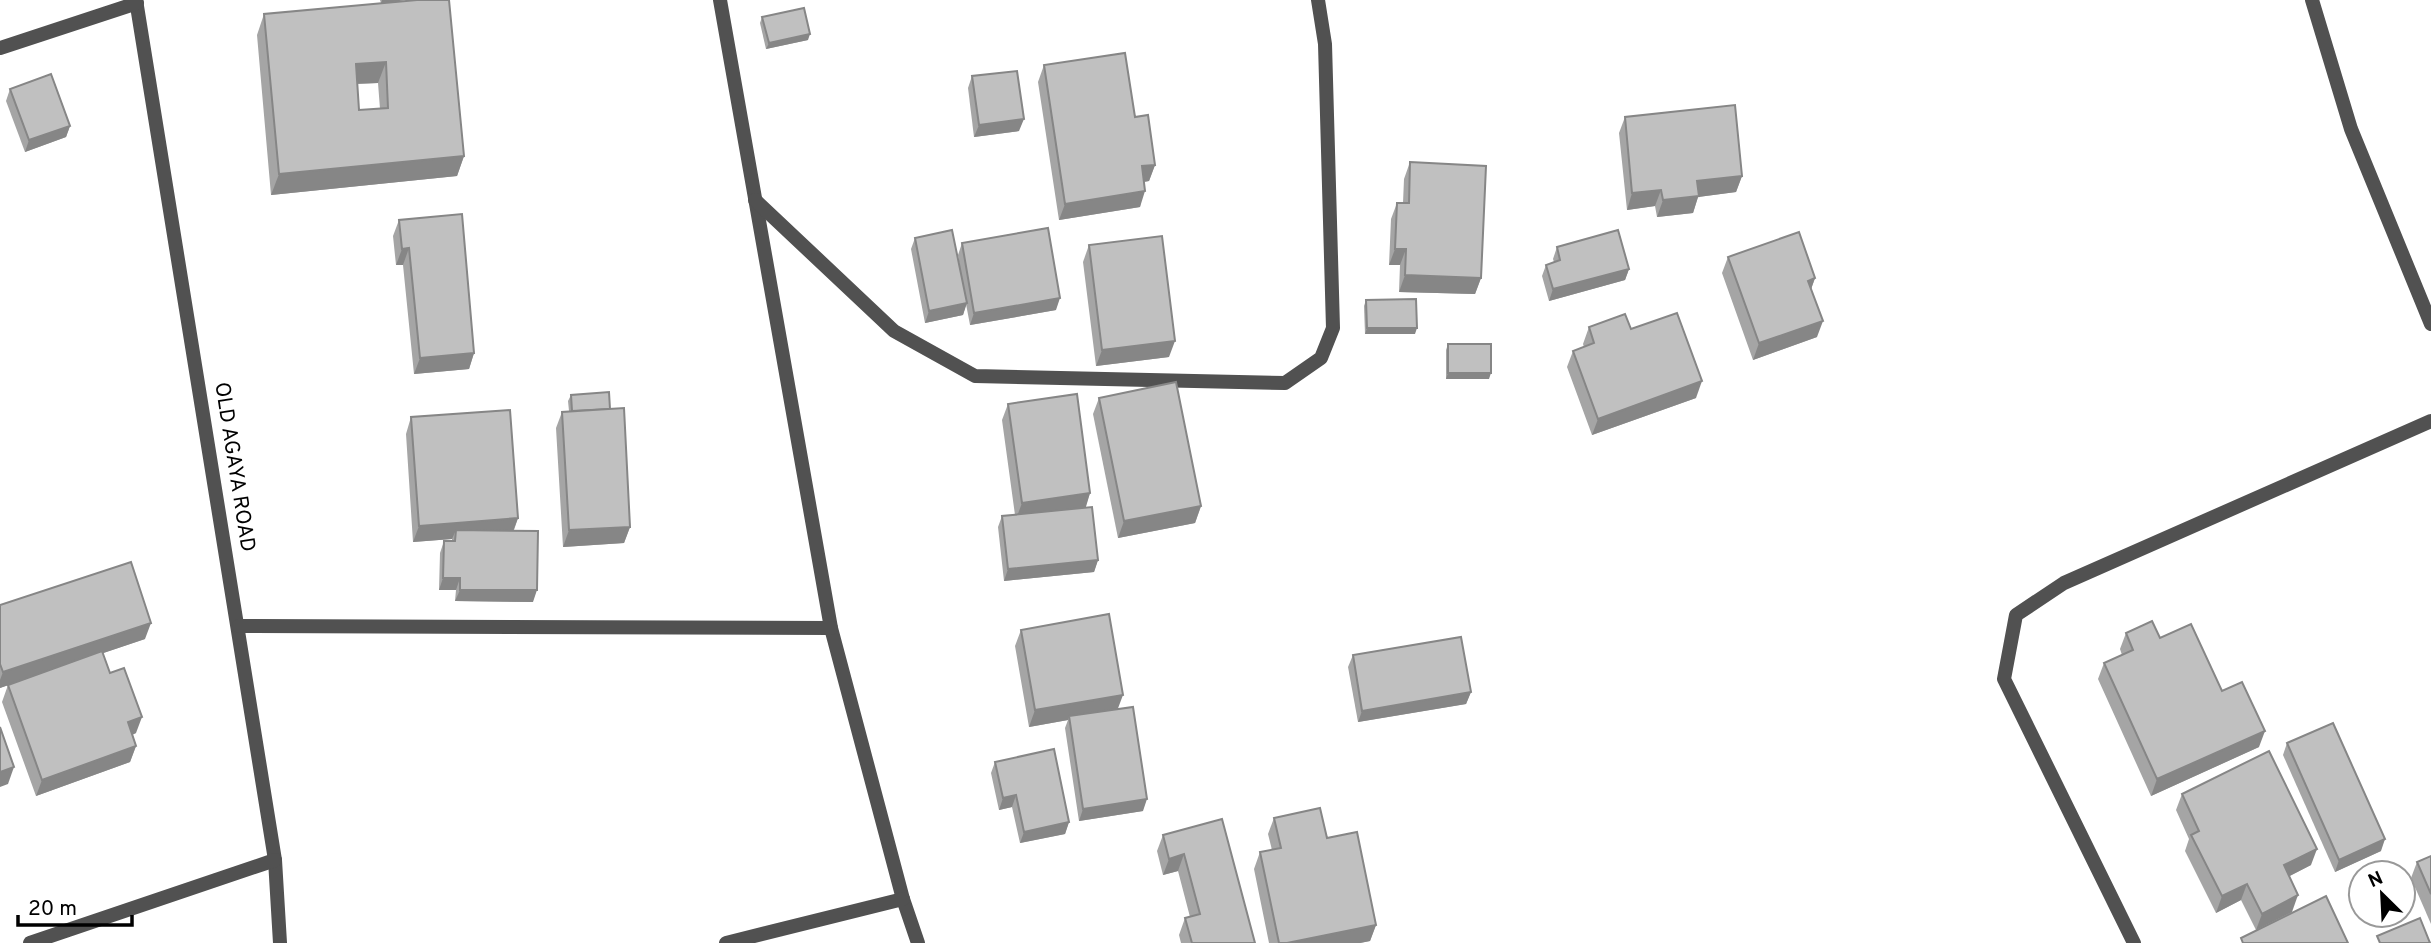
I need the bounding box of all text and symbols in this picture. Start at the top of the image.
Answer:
street label: OLD AGAYA ROAD [207,380,261,554]
north arrow [2347,859,2417,929]
text: N [2365,867,2387,894]
scale bar [18,884,131,928]
text: 20 m [28,896,77,923]

